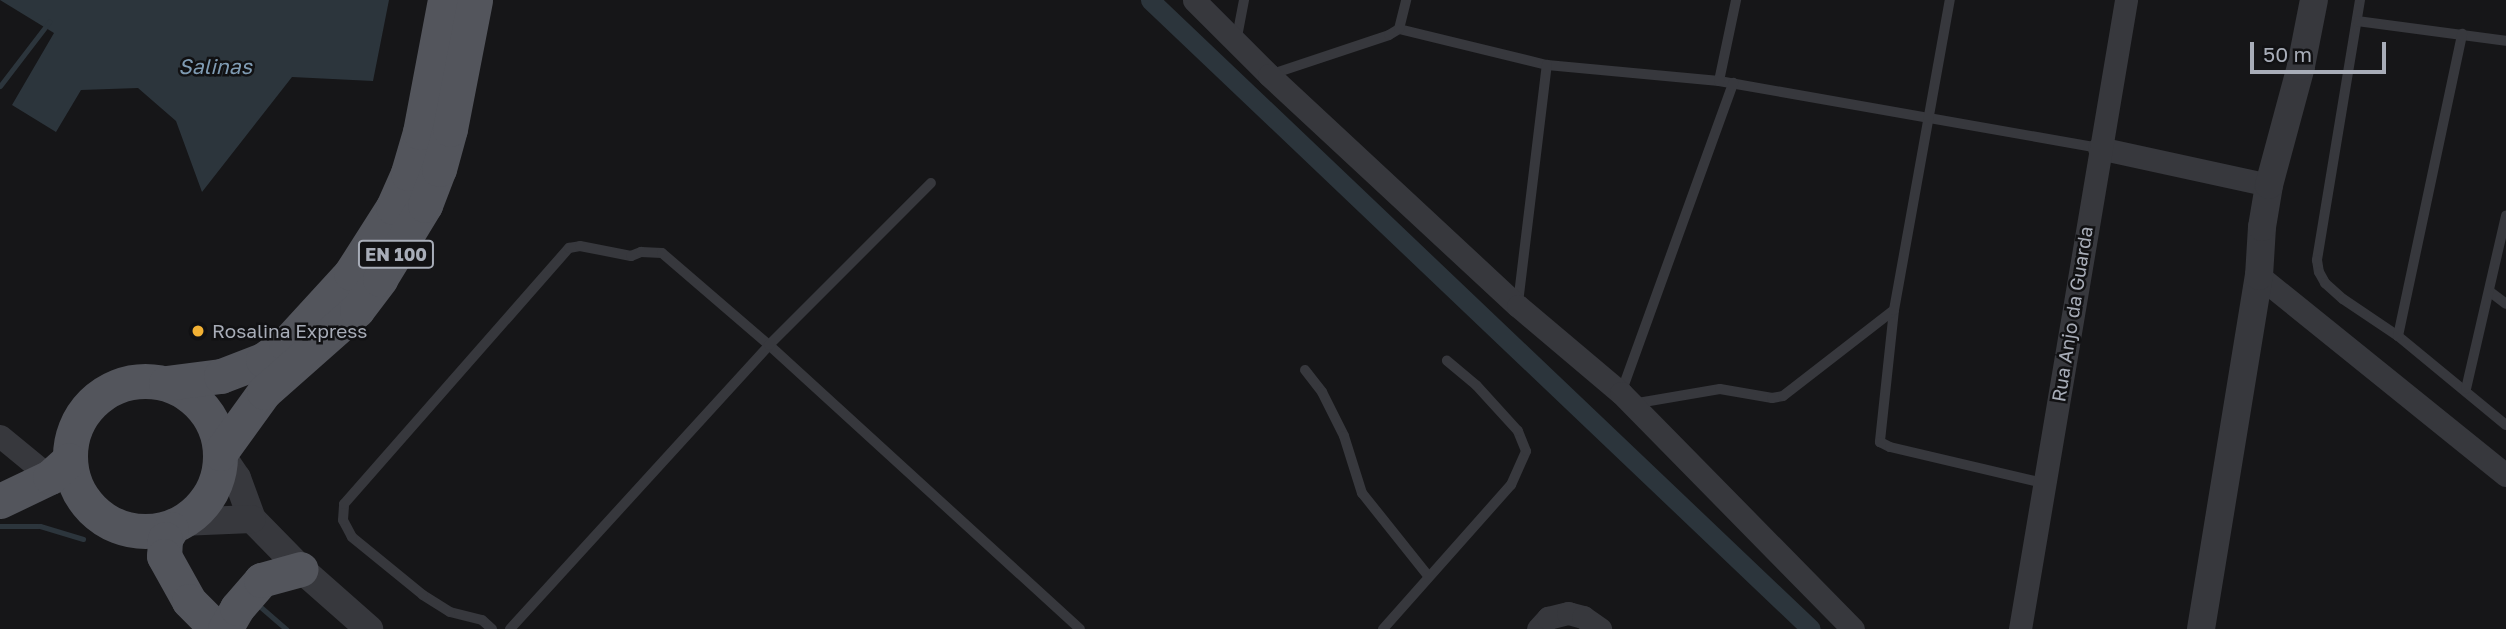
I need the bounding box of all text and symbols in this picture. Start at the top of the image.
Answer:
scale bar [2254,28,2390,72]
text: 50 m [2263,41,2312,67]
water label: Salinas [178,53,252,79]
street label: Rua Anjo da Guarda [2047,225,2097,403]
road number: EN 100 [358,240,434,268]
place label: Rosalina Express [212,320,367,342]
marker: Rosalina Express [190,323,206,339]

